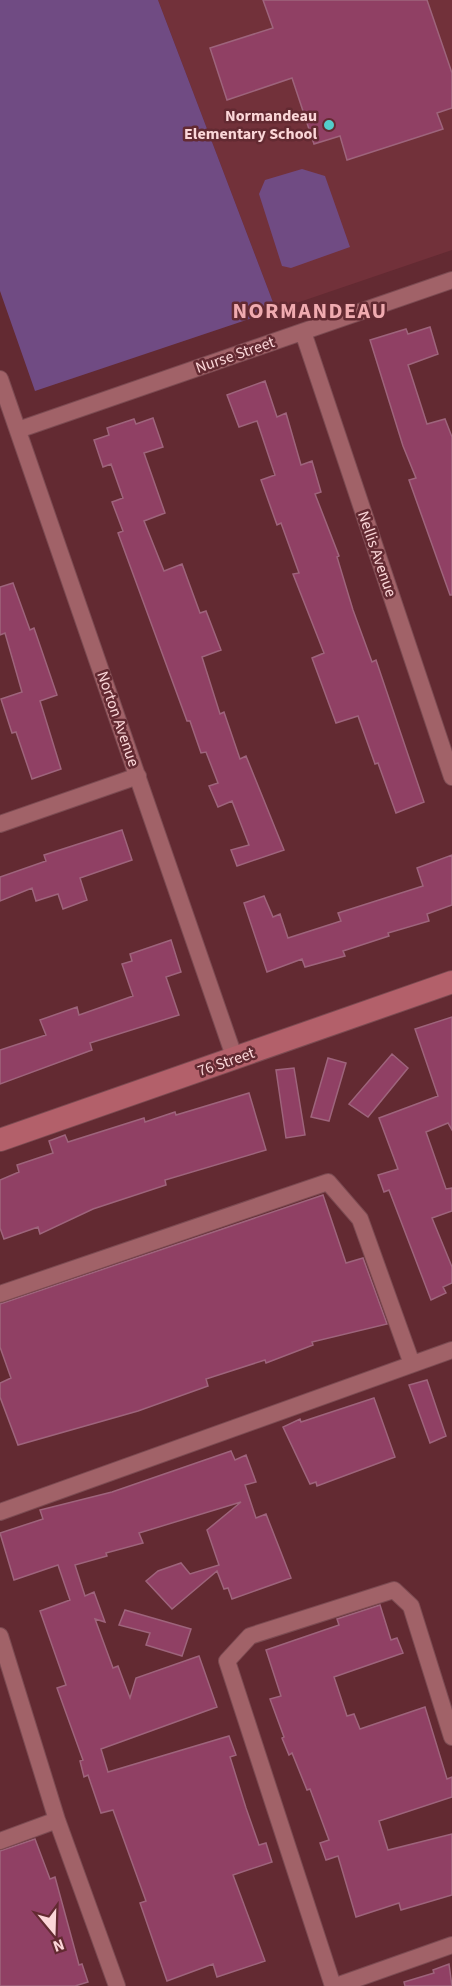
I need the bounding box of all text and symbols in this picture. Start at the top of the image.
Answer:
place label: Normandeau Elementary School [184,105,317,145]
marker: Normandeau Elementary School [322,118,336,132]
district label: NORMANDEAU [232,295,388,327]
street label: Nurse Street [192,331,278,379]
street label: Nellis Avenue [352,508,402,600]
street label: Norton Avenue [91,668,145,770]
street label: 76 Street [194,1042,258,1082]
north arrow [24,1902,84,1962]
text: N [50,1933,67,1957]

